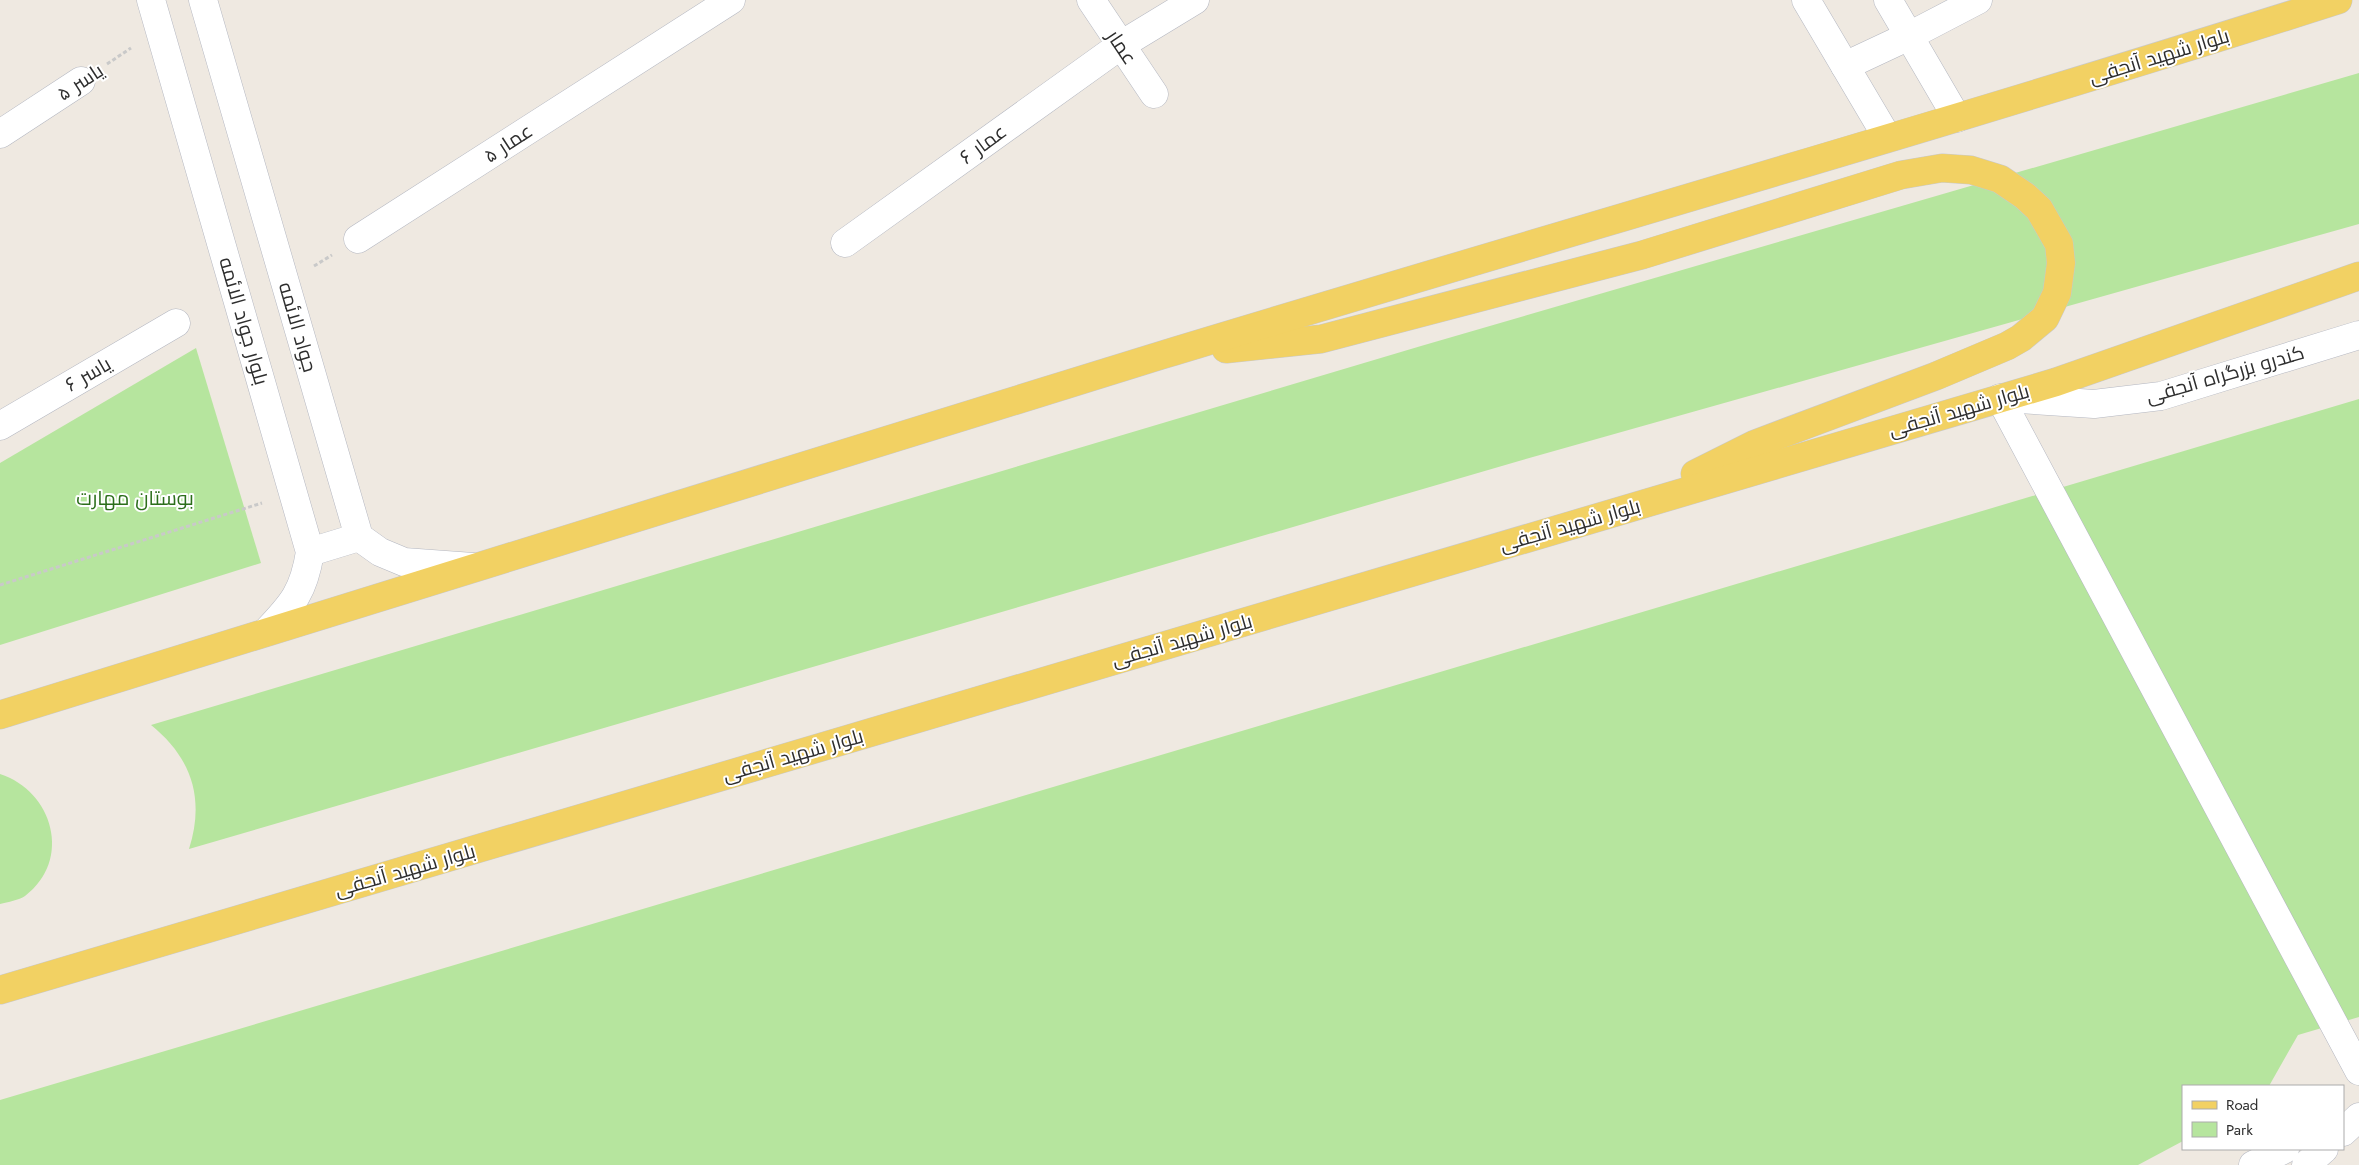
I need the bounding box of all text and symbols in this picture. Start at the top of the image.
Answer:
street label: بلوار شهید آنجفی [2085,21,2233,92]
street label: عمار [1099,23,1144,71]
street label: یاسر ۵ [51,56,110,108]
street label: عمار ۵ [478,117,539,170]
street label: عمار ۶ [954,117,1013,171]
street label: بلوار جواد الائمه [211,254,276,389]
street label: جواد الائمه [271,279,324,376]
street label: کندرو بزرگراه آنجفی [2142,338,2308,411]
street label: یاسر ۶ [60,349,117,399]
street label: بلوار شهید آنجفی [1885,377,2033,444]
park label: بوستان مهارت [76,484,194,513]
street label: بلوار شهید آنجفی [1496,492,1644,559]
street label: بلوار شهید آنجفی [1108,607,1256,674]
street label: بلوار شهید آنجفی [719,722,867,789]
street label: بلوار شهید آنجفی [331,837,479,904]
legend [2182,1085,2344,1150]
text: Road [2226,1094,2258,1116]
text: Park [2226,1119,2253,1141]

